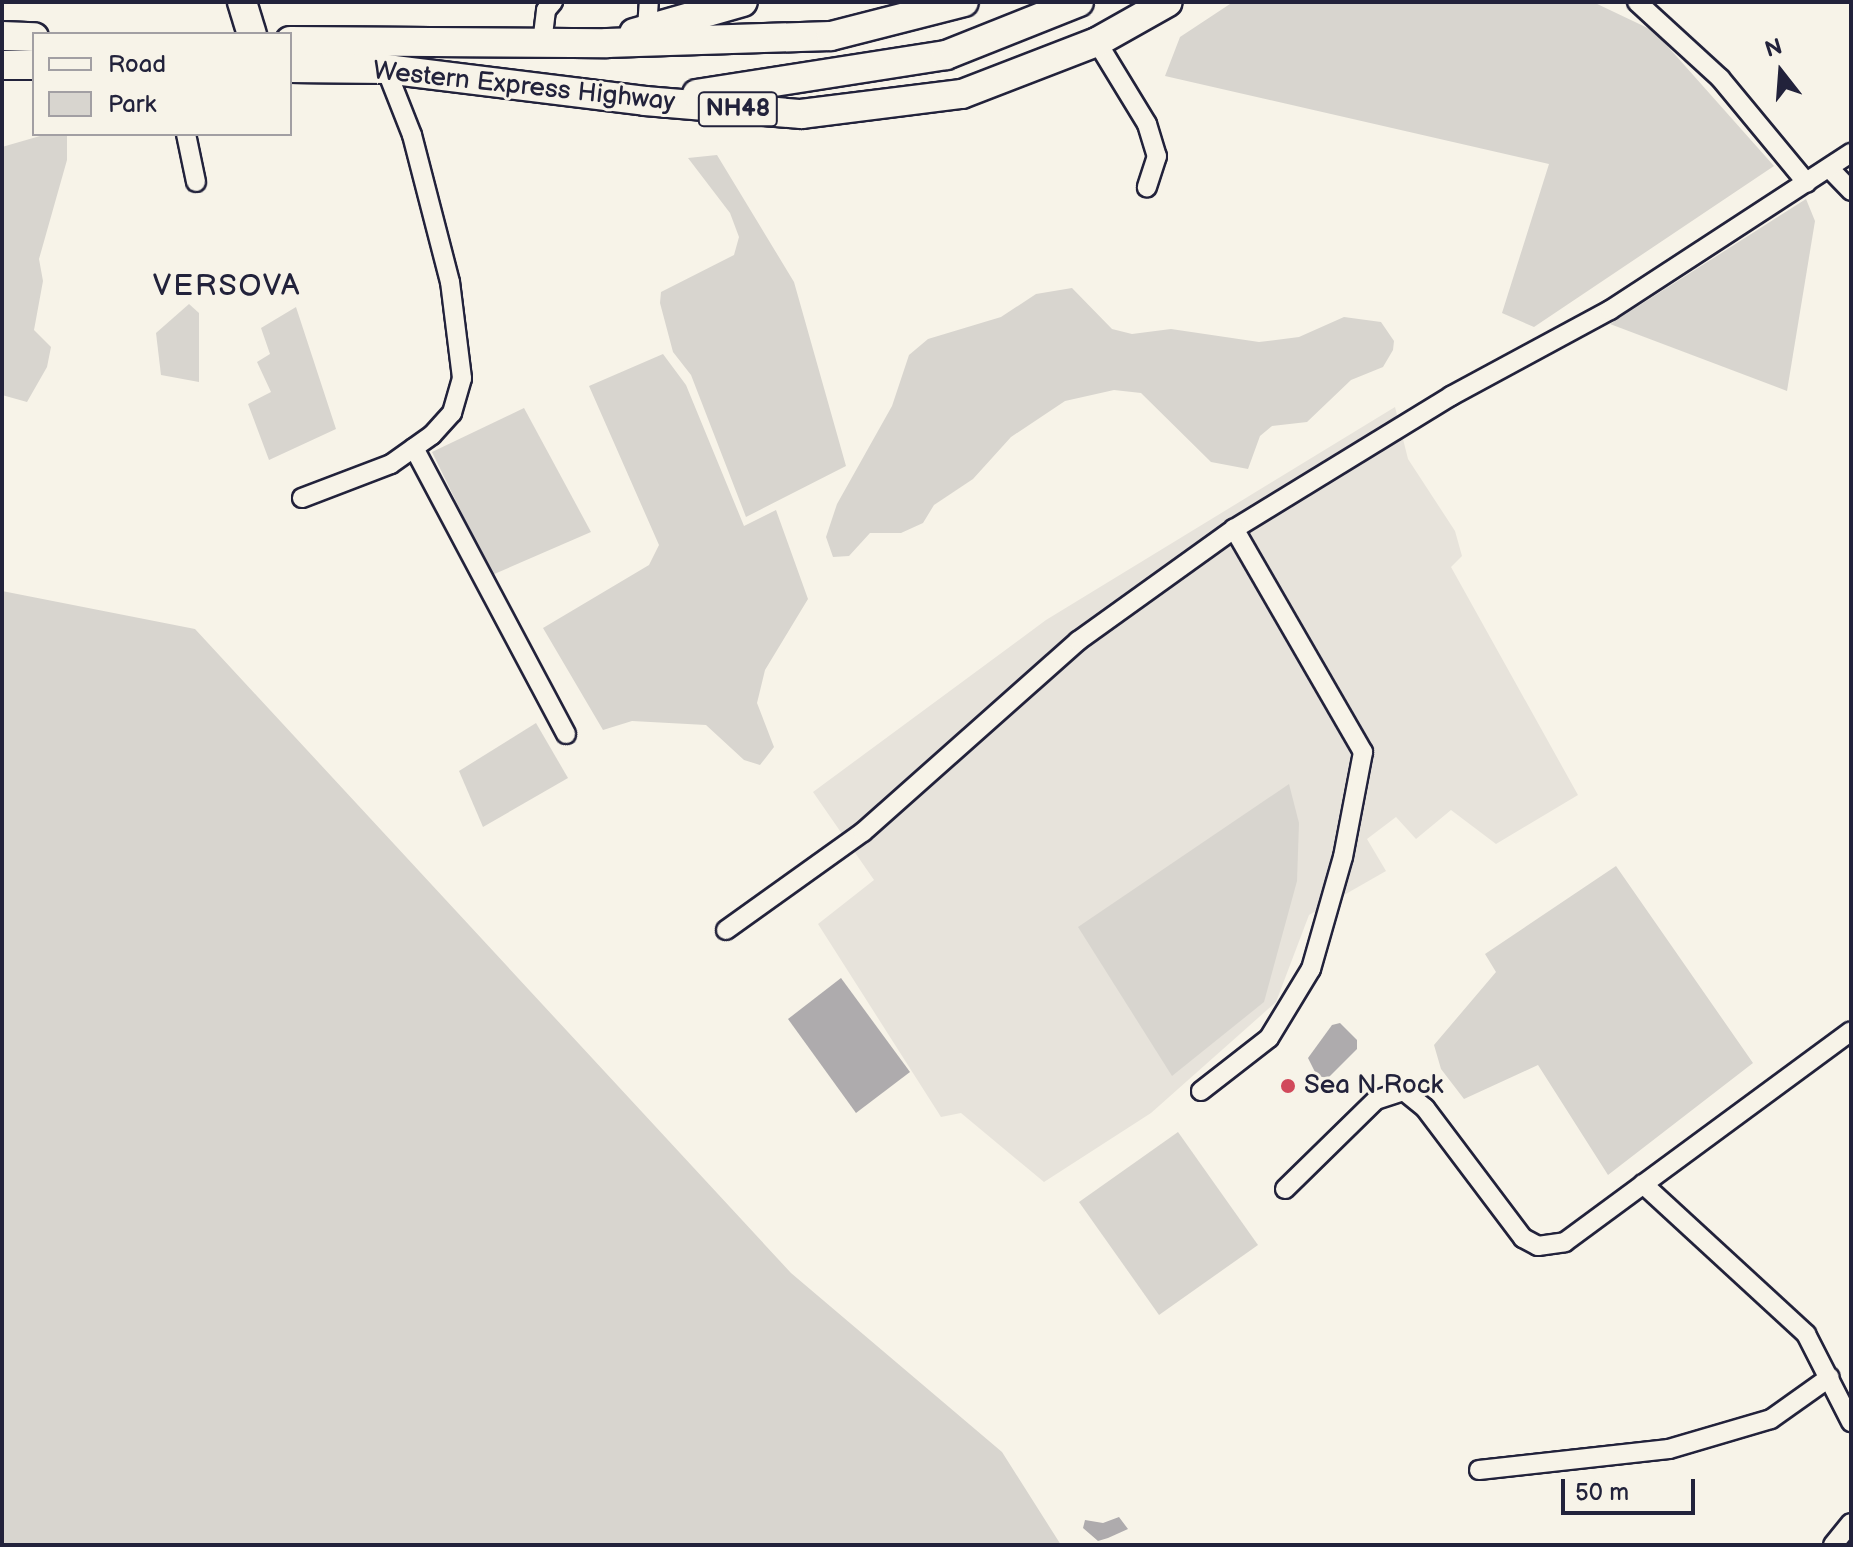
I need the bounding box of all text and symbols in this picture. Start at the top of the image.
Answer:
legend [32,32,292,136]
north arrow [1741,32,1821,112]
text: N [1762,33,1786,64]
text: Road [108,50,166,79]
street label: Western Express Highway [371,56,677,118]
road number: NH48 [696,89,780,129]
text: Park [108,90,156,119]
district label: VERSOVA [153,268,301,304]
place label: Sea N Rock [1304,1070,1443,1102]
marker: Sea N Rock [1279,1077,1297,1095]
scale bar [1565,1463,1699,1513]
text: 50 m [1575,1478,1629,1507]

